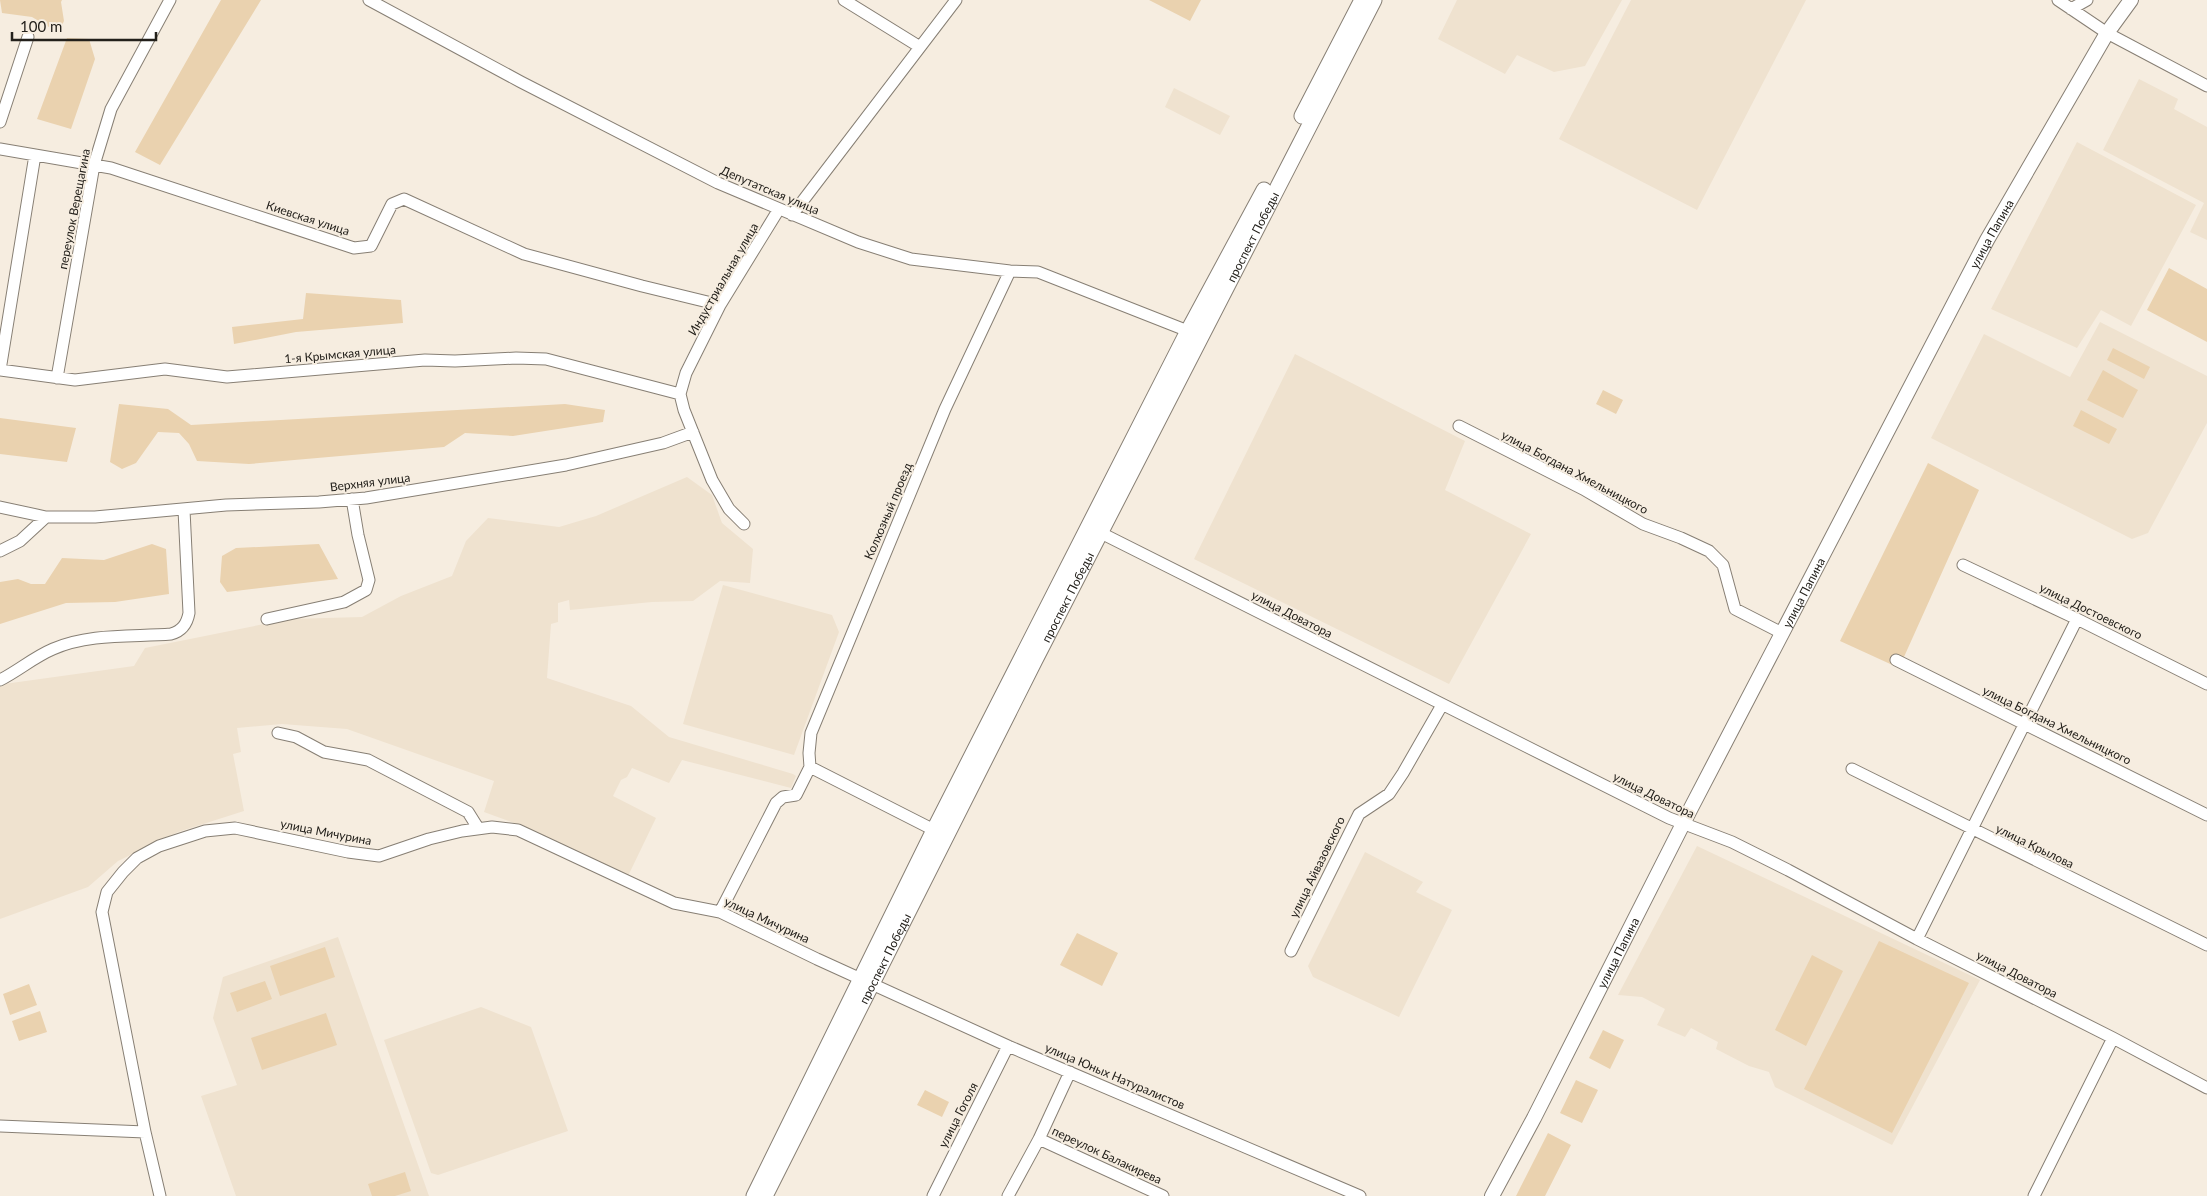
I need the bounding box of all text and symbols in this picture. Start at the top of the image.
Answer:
scale bar [12,10,156,42]
text: 100 m [20,17,62,35]
street label: переулок Верещагина [55,147,93,271]
street label: Депутатская улица [718,162,822,218]
street label: проспект Победы [1223,189,1282,284]
street label: Киевская улица [264,197,352,239]
street label: улица Папина [1966,197,2017,271]
street label: Индустриальная улица [685,220,761,338]
street label: 1-я Крымская улица [284,342,396,366]
street label: улица Богдана Хмельницкого [1499,427,1651,517]
street label: Колхозный проезд [861,460,915,562]
street label: Верхняя улица [329,470,411,494]
street label: проспект Победы [1038,549,1097,645]
street label: улица Папина [1779,555,1828,630]
street label: улица Достоевского [2037,580,2145,642]
street label: улица Доватора [1249,587,1335,641]
street label: улица Богдана Хмельницкого [1980,682,2134,768]
street label: улица Доватора [1611,769,1697,821]
street label: улица Айвазовского [1286,814,1348,920]
street label: улица Мичурина [279,816,373,848]
street label: улица Крылова [1994,821,2076,871]
street label: улица Мичурина [722,894,812,946]
street label: проспект Победы [856,911,914,1006]
street label: улица Папина [1594,915,1642,990]
street label: улица Доватора [1974,947,2060,1001]
street label: улица Юных Натуралистов [1043,1040,1187,1112]
street label: улица Гоголя [935,1080,981,1150]
street label: переулок Балакирева [1050,1123,1164,1187]

